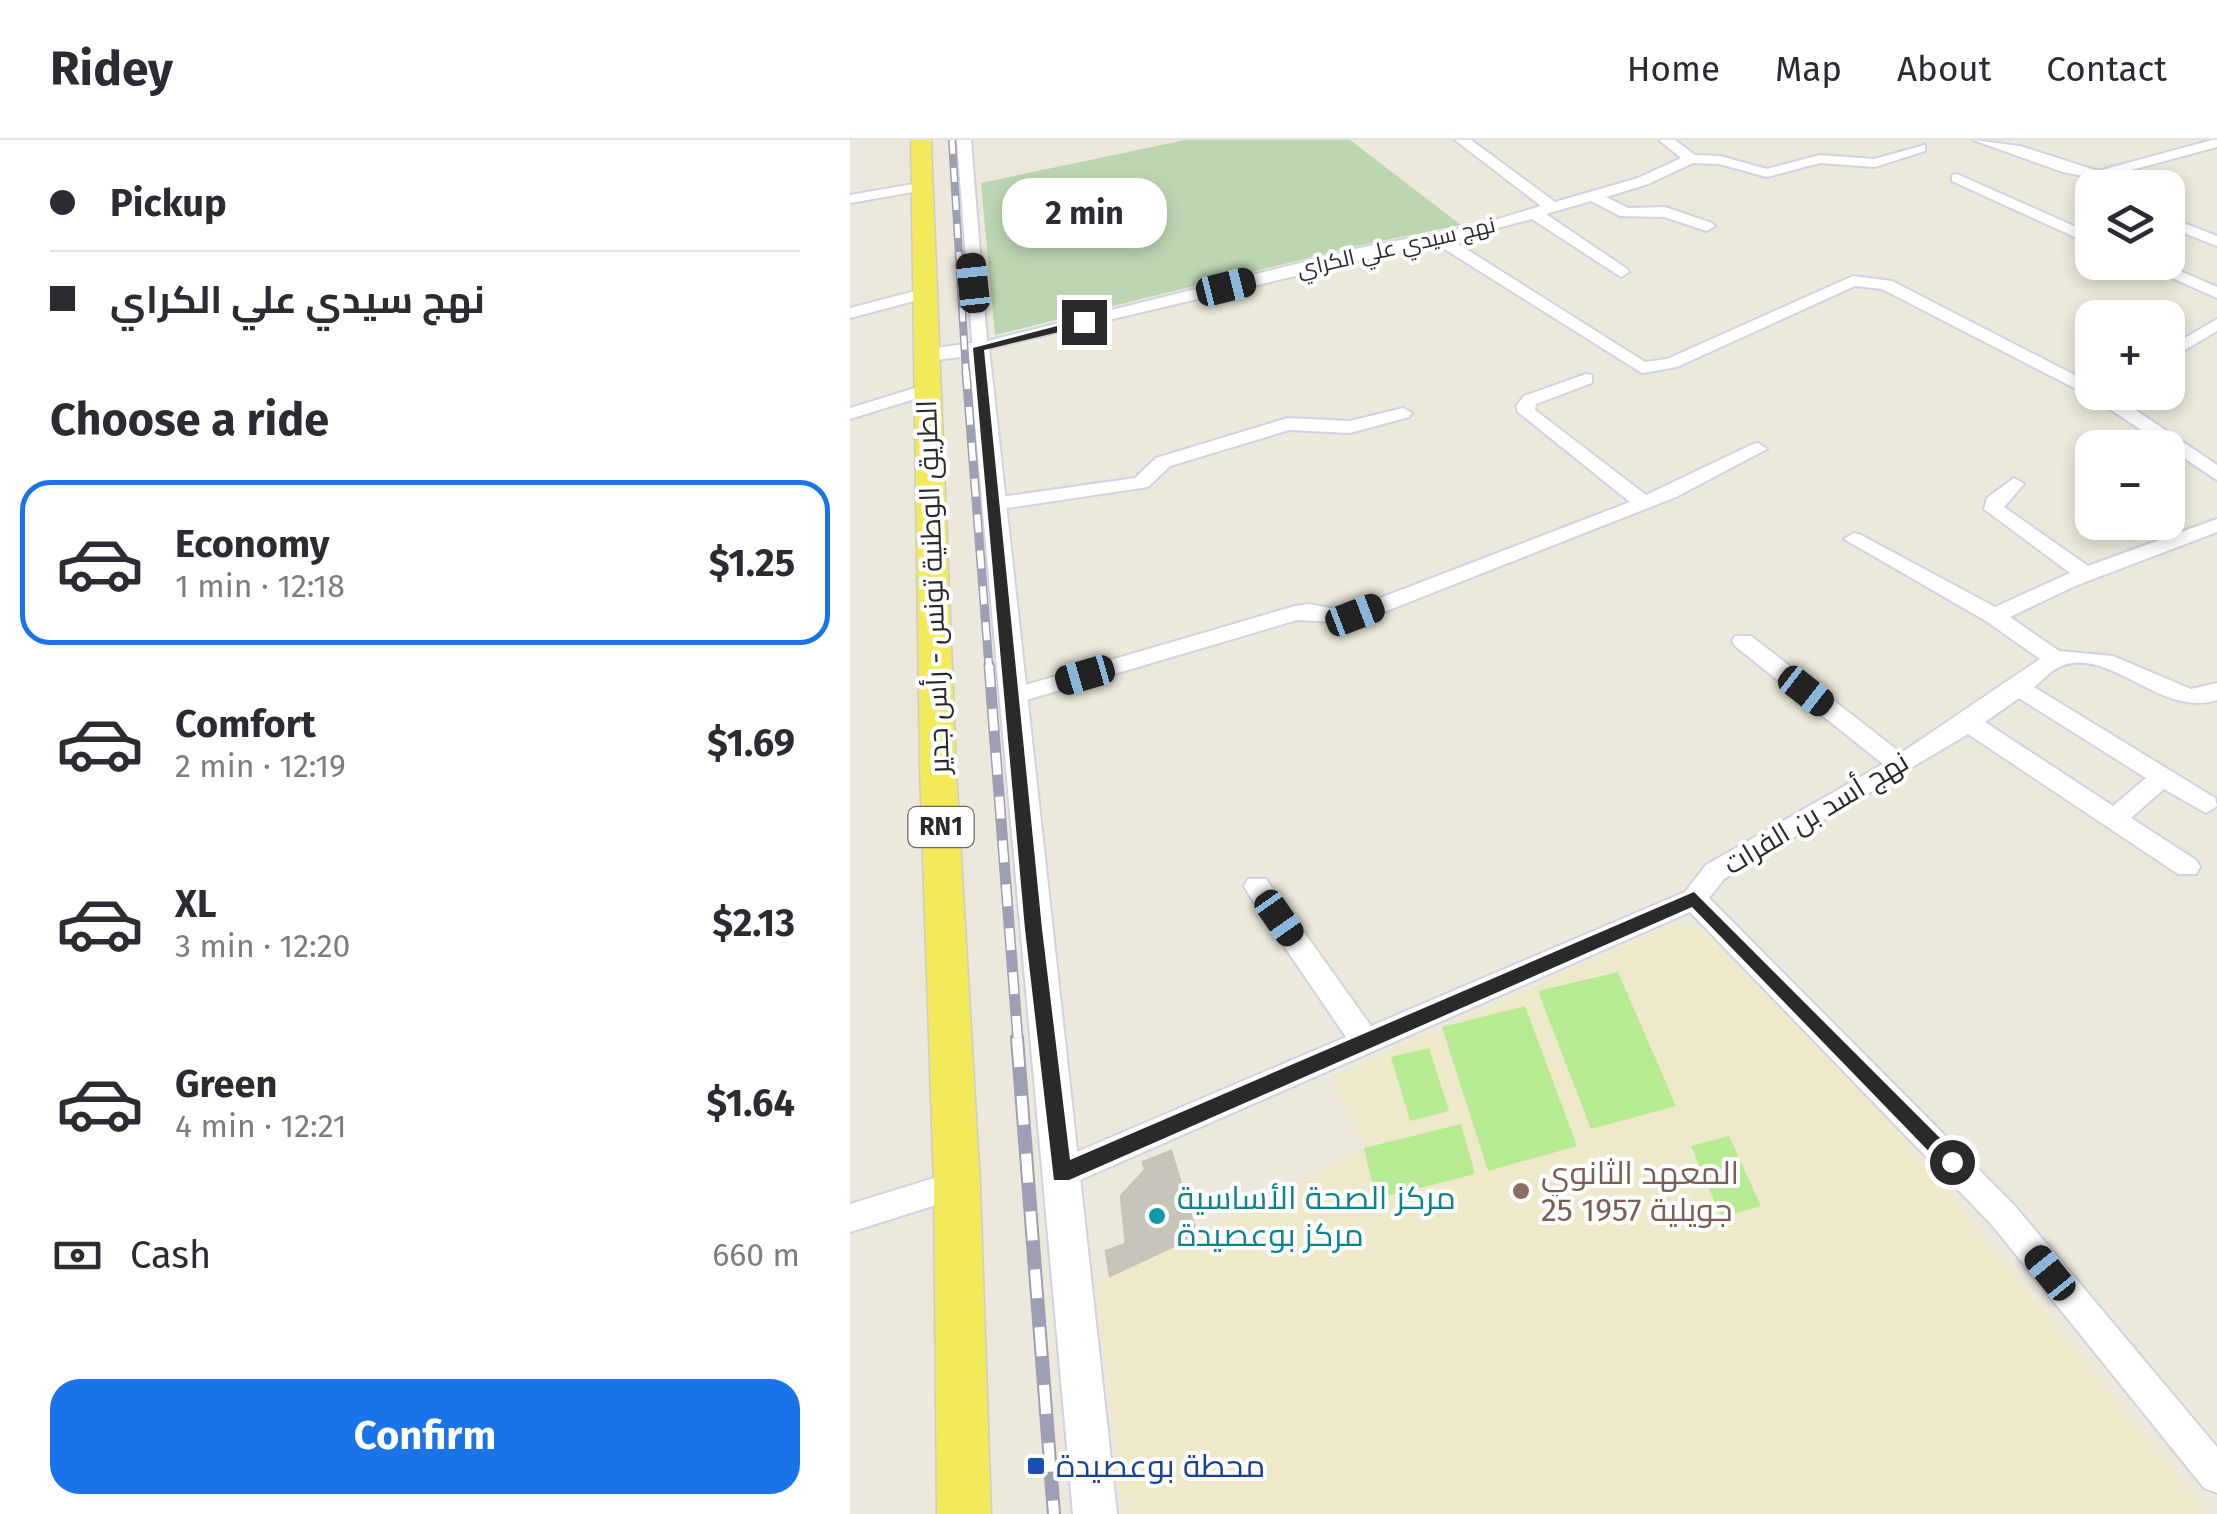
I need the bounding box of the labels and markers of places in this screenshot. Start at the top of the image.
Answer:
place label: المعهد الثانوي 25 جويلية 1957 [1541,1154,1739,1229]
place label: مركز الصحة الأساسية مركز بوعصيدة [1177,1179,1456,1254]
marker: المعهد الثانوي 25 جويلية 1957 [1510,1180,1532,1202]
marker: مركز الصحة الأساسية مركز بوعصيدة [1146,1205,1168,1227]
place label: محطة بوعصيدة [1056,1447,1265,1485]
marker: محطة بوعصيدة [1025,1455,1047,1477]

